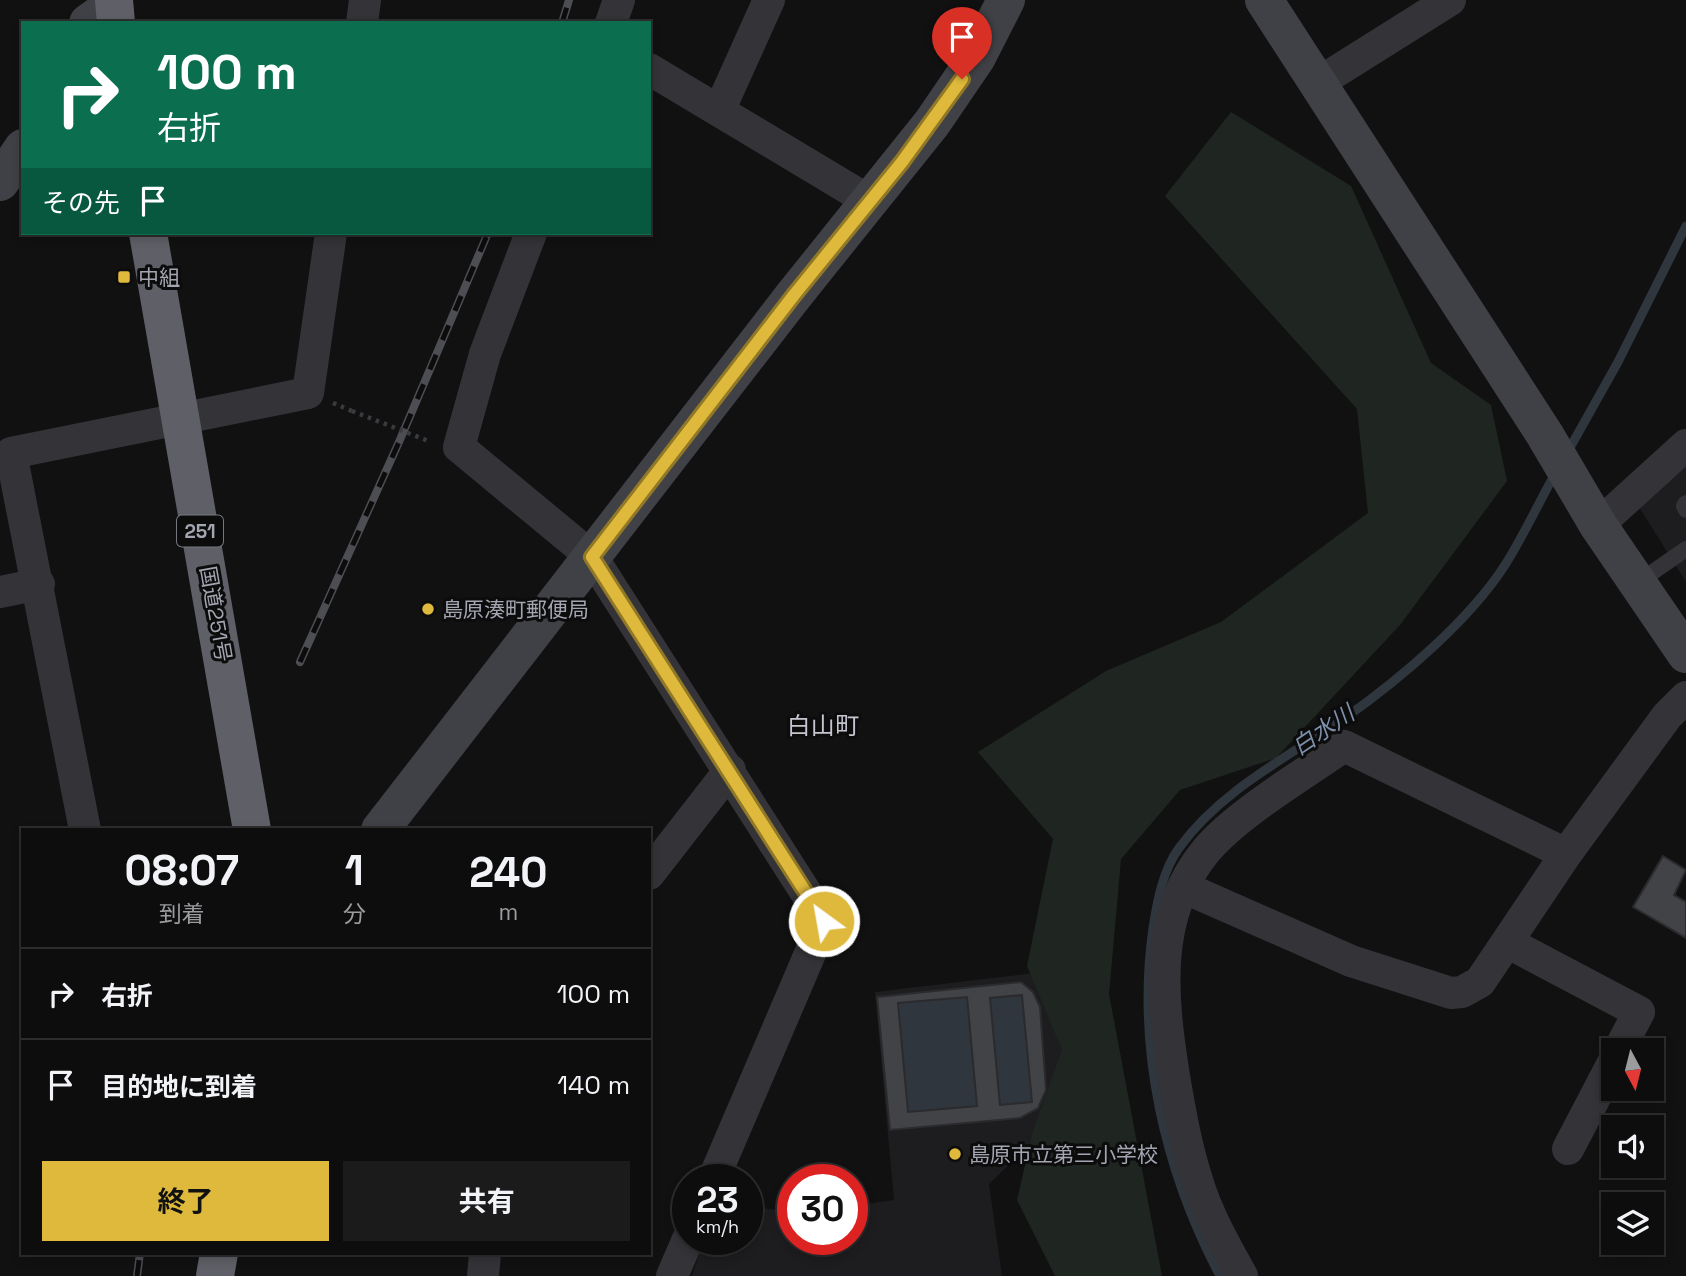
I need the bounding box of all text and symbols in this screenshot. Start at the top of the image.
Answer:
pin [932,7,992,79]
icon: arrive [943,18,981,56]
text: 100 m [157,41,297,103]
icon: right [42,49,133,140]
text: 右折 [157,108,221,148]
icon: arrive [134,182,172,220]
text: その先 [42,186,120,220]
place label: 中組 [138,264,180,291]
marker: 中組 [116,269,132,285]
road number: 251 [177,516,223,546]
street label: 国道251号 [194,564,238,664]
place label: 島原湊町郵便局 [442,596,589,623]
marker: 島原湊町郵便局 [420,601,436,617]
water label: 白水川 [1286,697,1362,762]
district label: 白山町 [787,710,859,741]
text: 08:07 [125,844,239,897]
text: 1 [345,844,364,897]
text: 240 [469,846,547,899]
position arrow [787,884,861,958]
text: m [498,897,518,927]
text: 到着 [159,899,205,929]
text: 分 [343,899,366,929]
icon: right [42,975,80,1013]
text: 100 m [557,977,630,1011]
text: 右折 [101,979,153,1013]
north arrow [1601,1038,1664,1101]
map controls [1601,1038,1664,1255]
icon: arrive [42,1066,80,1104]
text: 140 m [557,1068,630,1102]
text: 目的地に到着 [101,1070,257,1104]
button: sound [1601,1115,1664,1178]
place label: 島原市立第三小学校 [969,1141,1158,1168]
marker: 島原市立第三小学校 [947,1146,963,1162]
button: 終了 [42,1161,329,1241]
button: 共有 [343,1161,630,1241]
speed limit sign: 30 [777,1164,868,1255]
text: 23 [696,1178,739,1222]
button: layers [1601,1192,1664,1255]
text: km/h [696,1215,739,1238]

